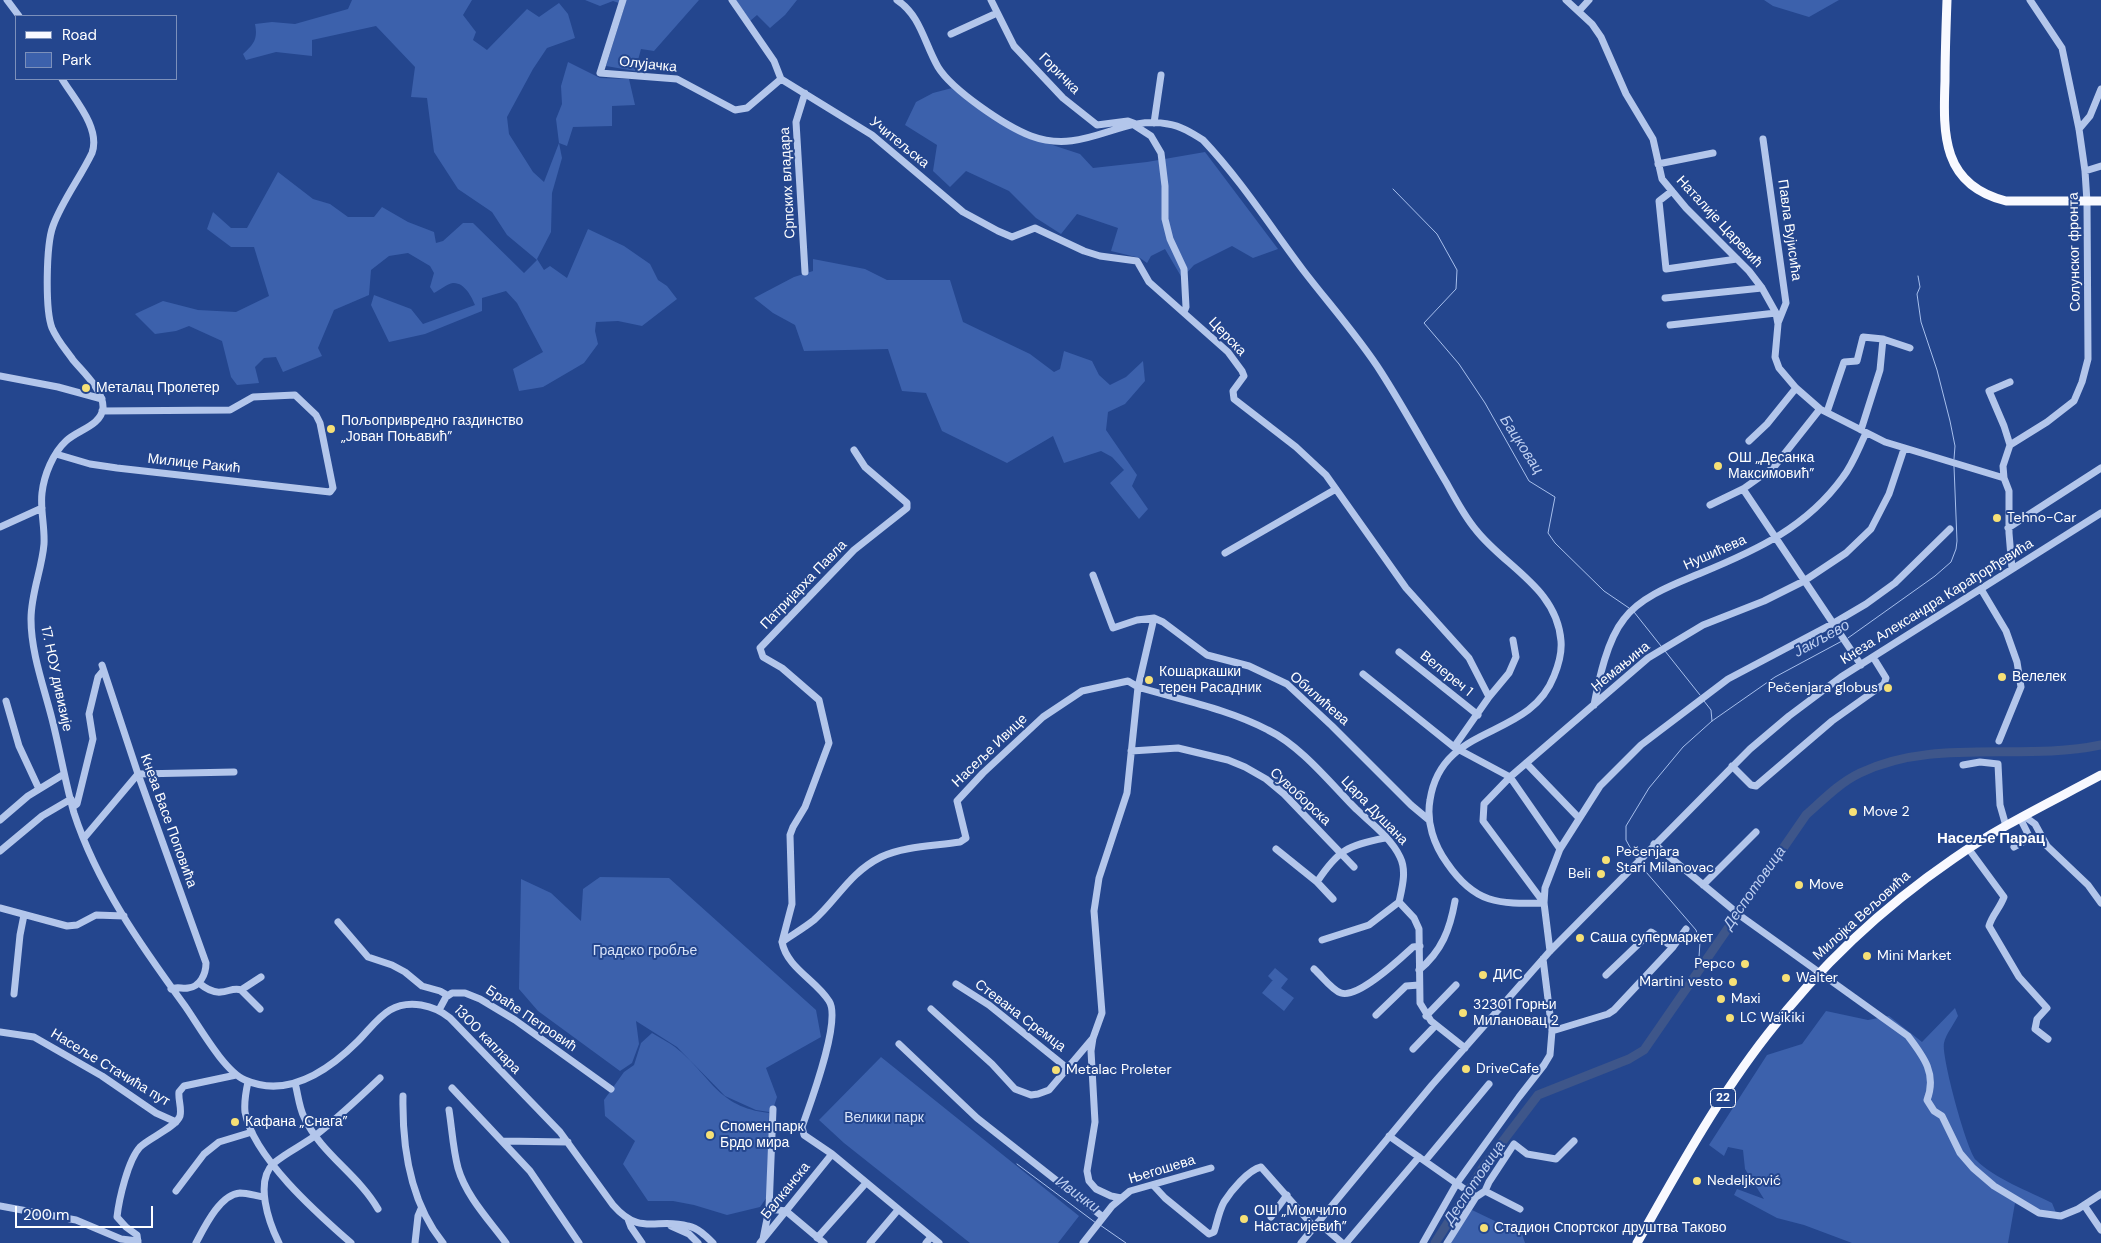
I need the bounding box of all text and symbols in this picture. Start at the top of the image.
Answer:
legend [15,15,178,80]
text: Road [62,25,97,45]
text: Park [62,50,92,70]
street label: Горичка [1035,50,1083,98]
street label: Олујачка [618,54,678,76]
street label: Учитељска [866,114,932,172]
street label: Српских владара [777,127,799,239]
street label: Наталије Царевић [1672,173,1766,271]
street label: Павла Вујисића [1774,178,1804,282]
street label: Солунског фронта [2066,192,2084,312]
street label: Церска [1205,314,1249,360]
place label: Металац Пролетер [96,380,220,396]
marker: Металац Пролетер [80,382,92,394]
water label: Бацковац [1495,412,1547,478]
place label: Пољопривредно газдинство „Јован Поњавић” [341,413,523,446]
marker: Пољопривредно газдинство „Јован Поњавић” [325,423,337,435]
place label: ОШ „Десанка Максимовић” [1728,450,1814,482]
street label: Милице Ракић [147,451,241,477]
marker: ОШ „Десанка Максимовић” [1712,460,1724,472]
place label: Tehno-Car [2007,510,2076,526]
marker: Tehno-Car [1991,512,2003,524]
street label: Нушићева [1681,532,1749,574]
street label: Кнеза Александра Карађорђевића [1838,535,2036,669]
street label: Патријарха Павла [757,537,851,633]
water label: Јакљево [1791,616,1853,662]
street label: 17. НОУ дивизије [37,625,75,733]
street label: Немањина [1589,638,1653,696]
street label: Велереч 1 [1416,648,1476,700]
place label: Кошаркашки терен Расадник [1159,664,1261,696]
street label: Обилићева [1286,669,1352,729]
place label: Велелек [2012,669,2066,685]
marker: Велелек [1996,671,2008,683]
marker: Кошаркашки терен Расадник [1143,674,1155,686]
place label: Pečenjara globus [1768,680,1878,696]
marker: Pečenjara globus [1882,682,1894,694]
street label: Насеље Ивице [949,711,1031,791]
street label: Кнеза Васе Поповића [136,752,200,890]
street label: Сувоборска [1266,765,1334,829]
street label: Цара Душана [1337,773,1411,849]
place label: Move 2 [1863,804,1909,820]
marker: Move 2 [1847,806,1859,818]
district label: Насеље Парац [1937,830,2045,848]
water label: Деспотовица [1720,843,1790,933]
place label: Pečenjara Stari Milanovac [1616,844,1714,876]
marker: Pečenjara Stari Milanovac [1600,854,1612,866]
place label: Beli [1568,866,1591,882]
marker: Beli [1595,868,1607,880]
street label: Милојка Вељовића [1810,868,1914,964]
place label: Move [1809,877,1844,893]
marker: Move [1793,879,1805,891]
place label: Саша супермаркет [1590,930,1713,946]
marker: Саша супермаркет [1574,932,1586,944]
park label: Градско гробље [593,943,697,959]
place label: Mini Market [1877,948,1952,964]
marker: Mini Market [1861,950,1873,962]
place label: Pepco [1694,956,1735,972]
marker: Pepco [1739,958,1751,970]
place label: ДИС [1493,967,1523,983]
marker: ДИС [1477,969,1489,981]
place label: Walter [1796,970,1838,986]
marker: Walter [1780,972,1792,984]
place label: Martini vesto [1639,974,1723,990]
street label: Стевана Сремца [971,976,1069,1056]
marker: Martini vesto [1727,976,1739,988]
street label: Браће Петровић [482,982,580,1056]
place label: Maxi [1731,991,1761,1007]
marker: Maxi [1715,993,1727,1005]
place label: 32301 Горњи Милановац 2 [1473,997,1559,1030]
street label: 1300 каплара [450,1002,524,1078]
marker: 32301 Горњи Милановац 2 [1457,1007,1469,1019]
place label: LC Waikiki [1740,1010,1805,1026]
marker: LC Waikiki [1724,1012,1736,1024]
street label: Насеље Стачића пут [47,1026,173,1110]
place label: DriveCafe [1476,1061,1539,1077]
place label: Metalac Proleter [1066,1062,1172,1078]
marker: DriveCafe [1460,1063,1472,1075]
marker: Metalac Proleter [1050,1064,1062,1076]
road number: 22 [1710,1088,1736,1108]
park label: Велики парк [844,1110,924,1126]
place label: Кафана „Снага” [245,1114,348,1130]
marker: Кафана „Снага” [229,1116,241,1128]
place label: Спомен парк Брдо мира [720,1119,804,1152]
marker: Спомен парк Брдо мира [704,1129,716,1141]
water label: Деспотовица [1440,1138,1510,1228]
street label: Његошева [1127,1152,1197,1188]
street label: Балканска [758,1159,814,1223]
water label: Ивички [1051,1173,1103,1217]
place label: Nedeljković [1707,1173,1781,1189]
marker: Nedeljković [1691,1175,1703,1187]
scale bar [18,1196,155,1228]
place label: ОШ „Момчило Настасијевић” [1254,1203,1347,1236]
text: 200 m [23,1205,69,1225]
marker: ОШ „Момчило Настасијевић” [1238,1213,1250,1225]
place label: Стадион Спортског друштва Таково [1494,1220,1727,1236]
marker: Стадион Спортског друштва Таково [1478,1222,1490,1234]

